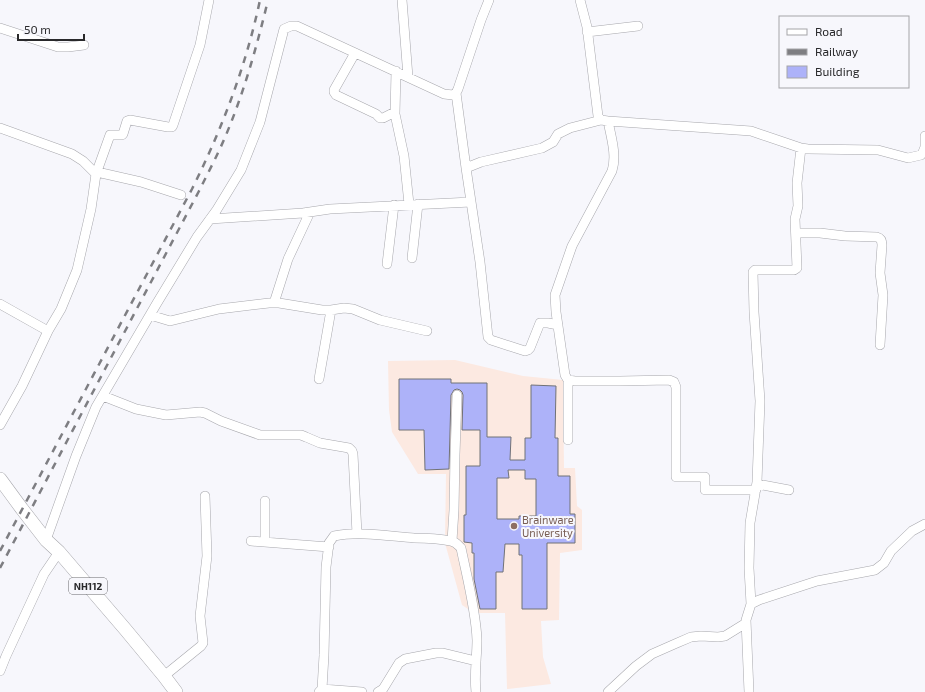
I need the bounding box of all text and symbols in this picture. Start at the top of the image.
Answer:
scale bar [18,16,84,42]
legend [779,16,909,88]
text: 50 m [24,22,51,36]
text: Road [815,24,843,38]
text: Railway [815,44,859,58]
text: Building [815,64,860,78]
place label: Brainware University [522,513,574,539]
marker: Brainware University [509,521,519,531]
road number: NH112 [69,578,107,594]

